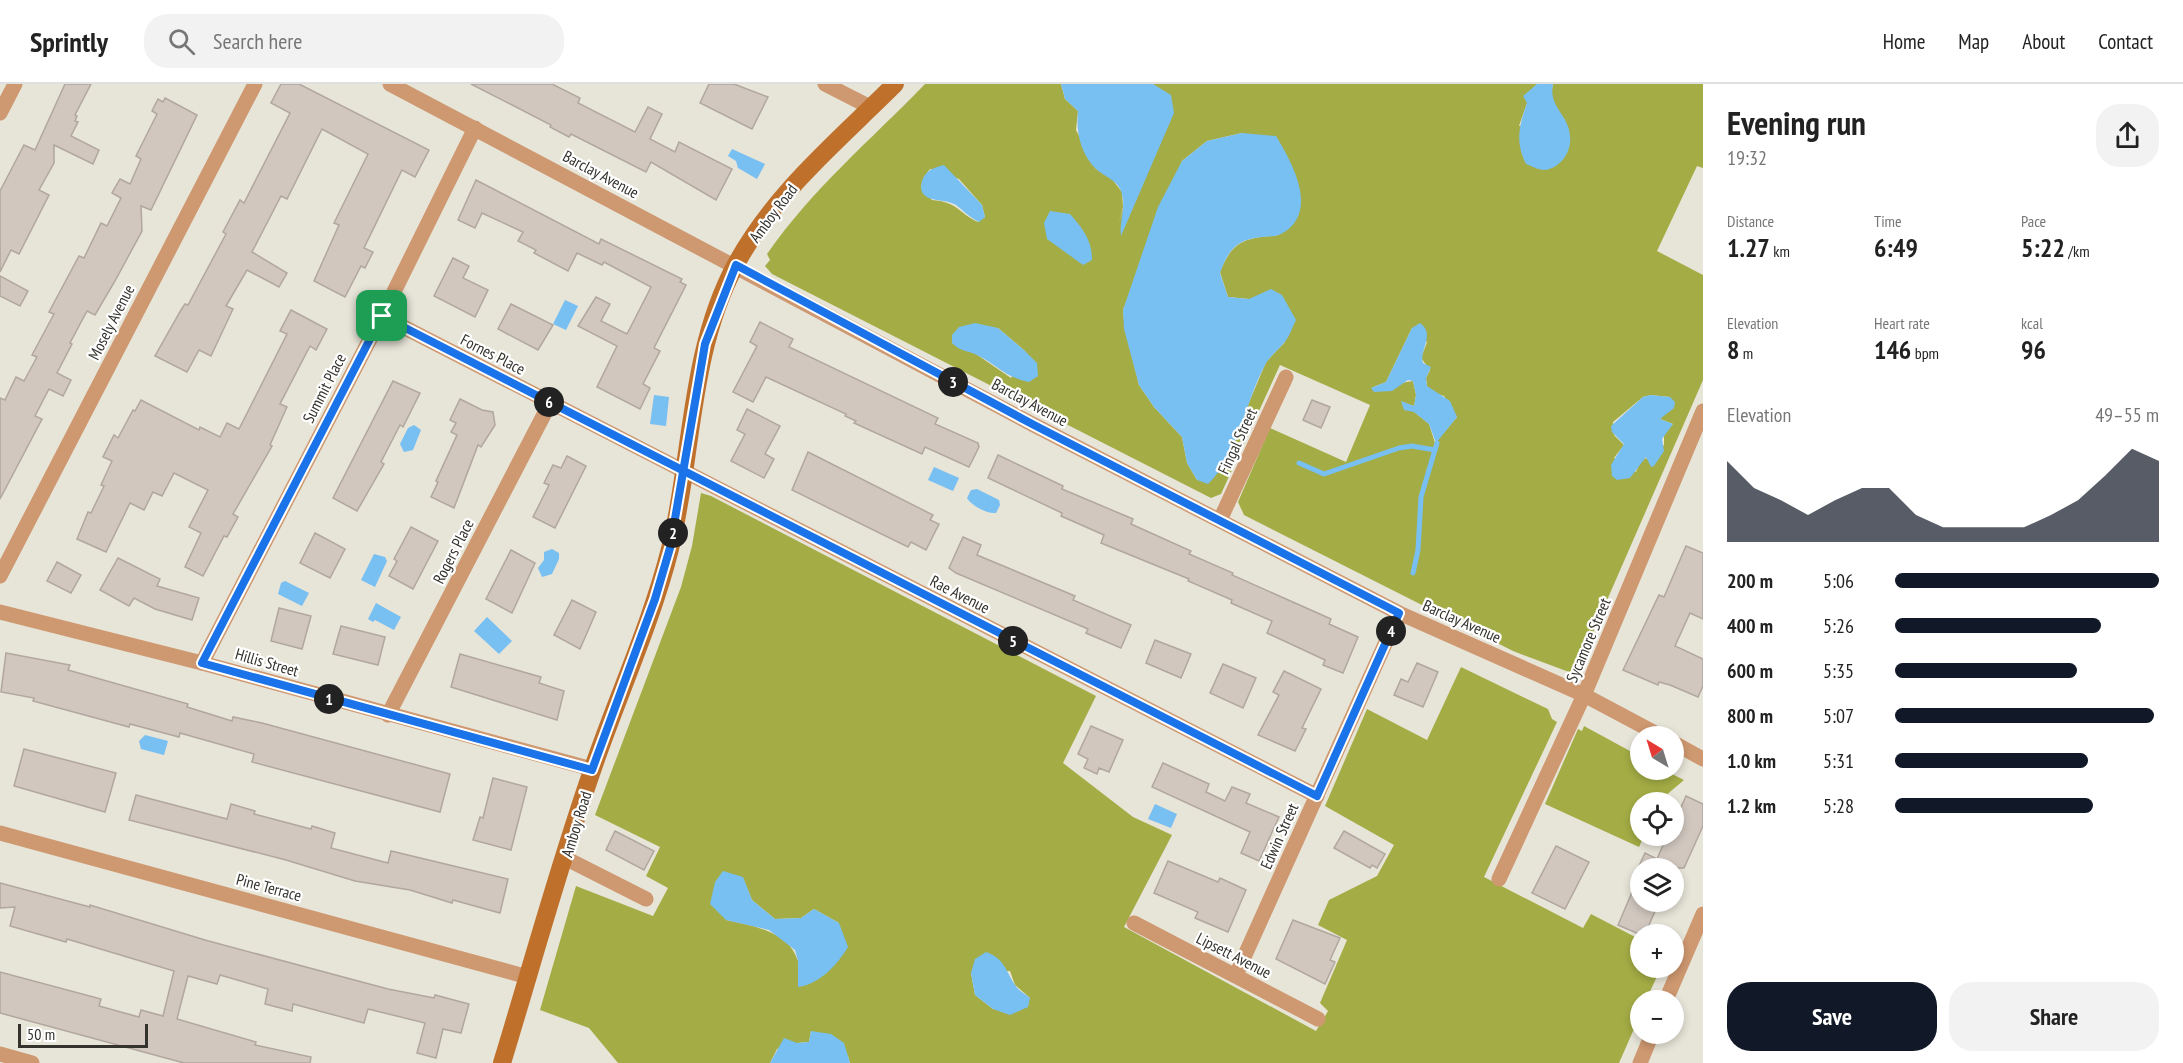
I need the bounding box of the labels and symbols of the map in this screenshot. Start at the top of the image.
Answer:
street label: Barclay Avenue [560,146,642,202]
street label: Amboy Road [745,180,801,246]
street label: Mosely Avenue [84,281,138,363]
pin [356,290,407,341]
street label: Fornes Place [457,329,529,379]
street label: Summit Place [298,350,350,426]
pin: 3 [938,367,968,397]
street label: Barclay Avenue [989,374,1071,430]
pin: 6 [534,387,564,417]
street label: Fingal Street [1213,404,1261,477]
street label: Rogers Place [428,515,478,587]
pin: 2 [658,518,688,548]
street label: Rae Avenue [927,571,993,617]
street label: Sycamore Street [1561,594,1615,685]
street label: Barclay Avenue [1420,595,1504,647]
pin: 4 [1376,616,1406,646]
pin: 5 [998,626,1028,656]
street label: Hillis Street [233,643,302,681]
pin: 1 [314,684,344,714]
north arrow [1630,726,1684,780]
street label: Amboy Road [557,789,596,859]
street label: Edwin Street [1256,799,1303,872]
street label: Pine Terrace [234,869,304,905]
street label: Lipsett Avenue [1193,928,1275,982]
scale bar [18,1021,148,1048]

